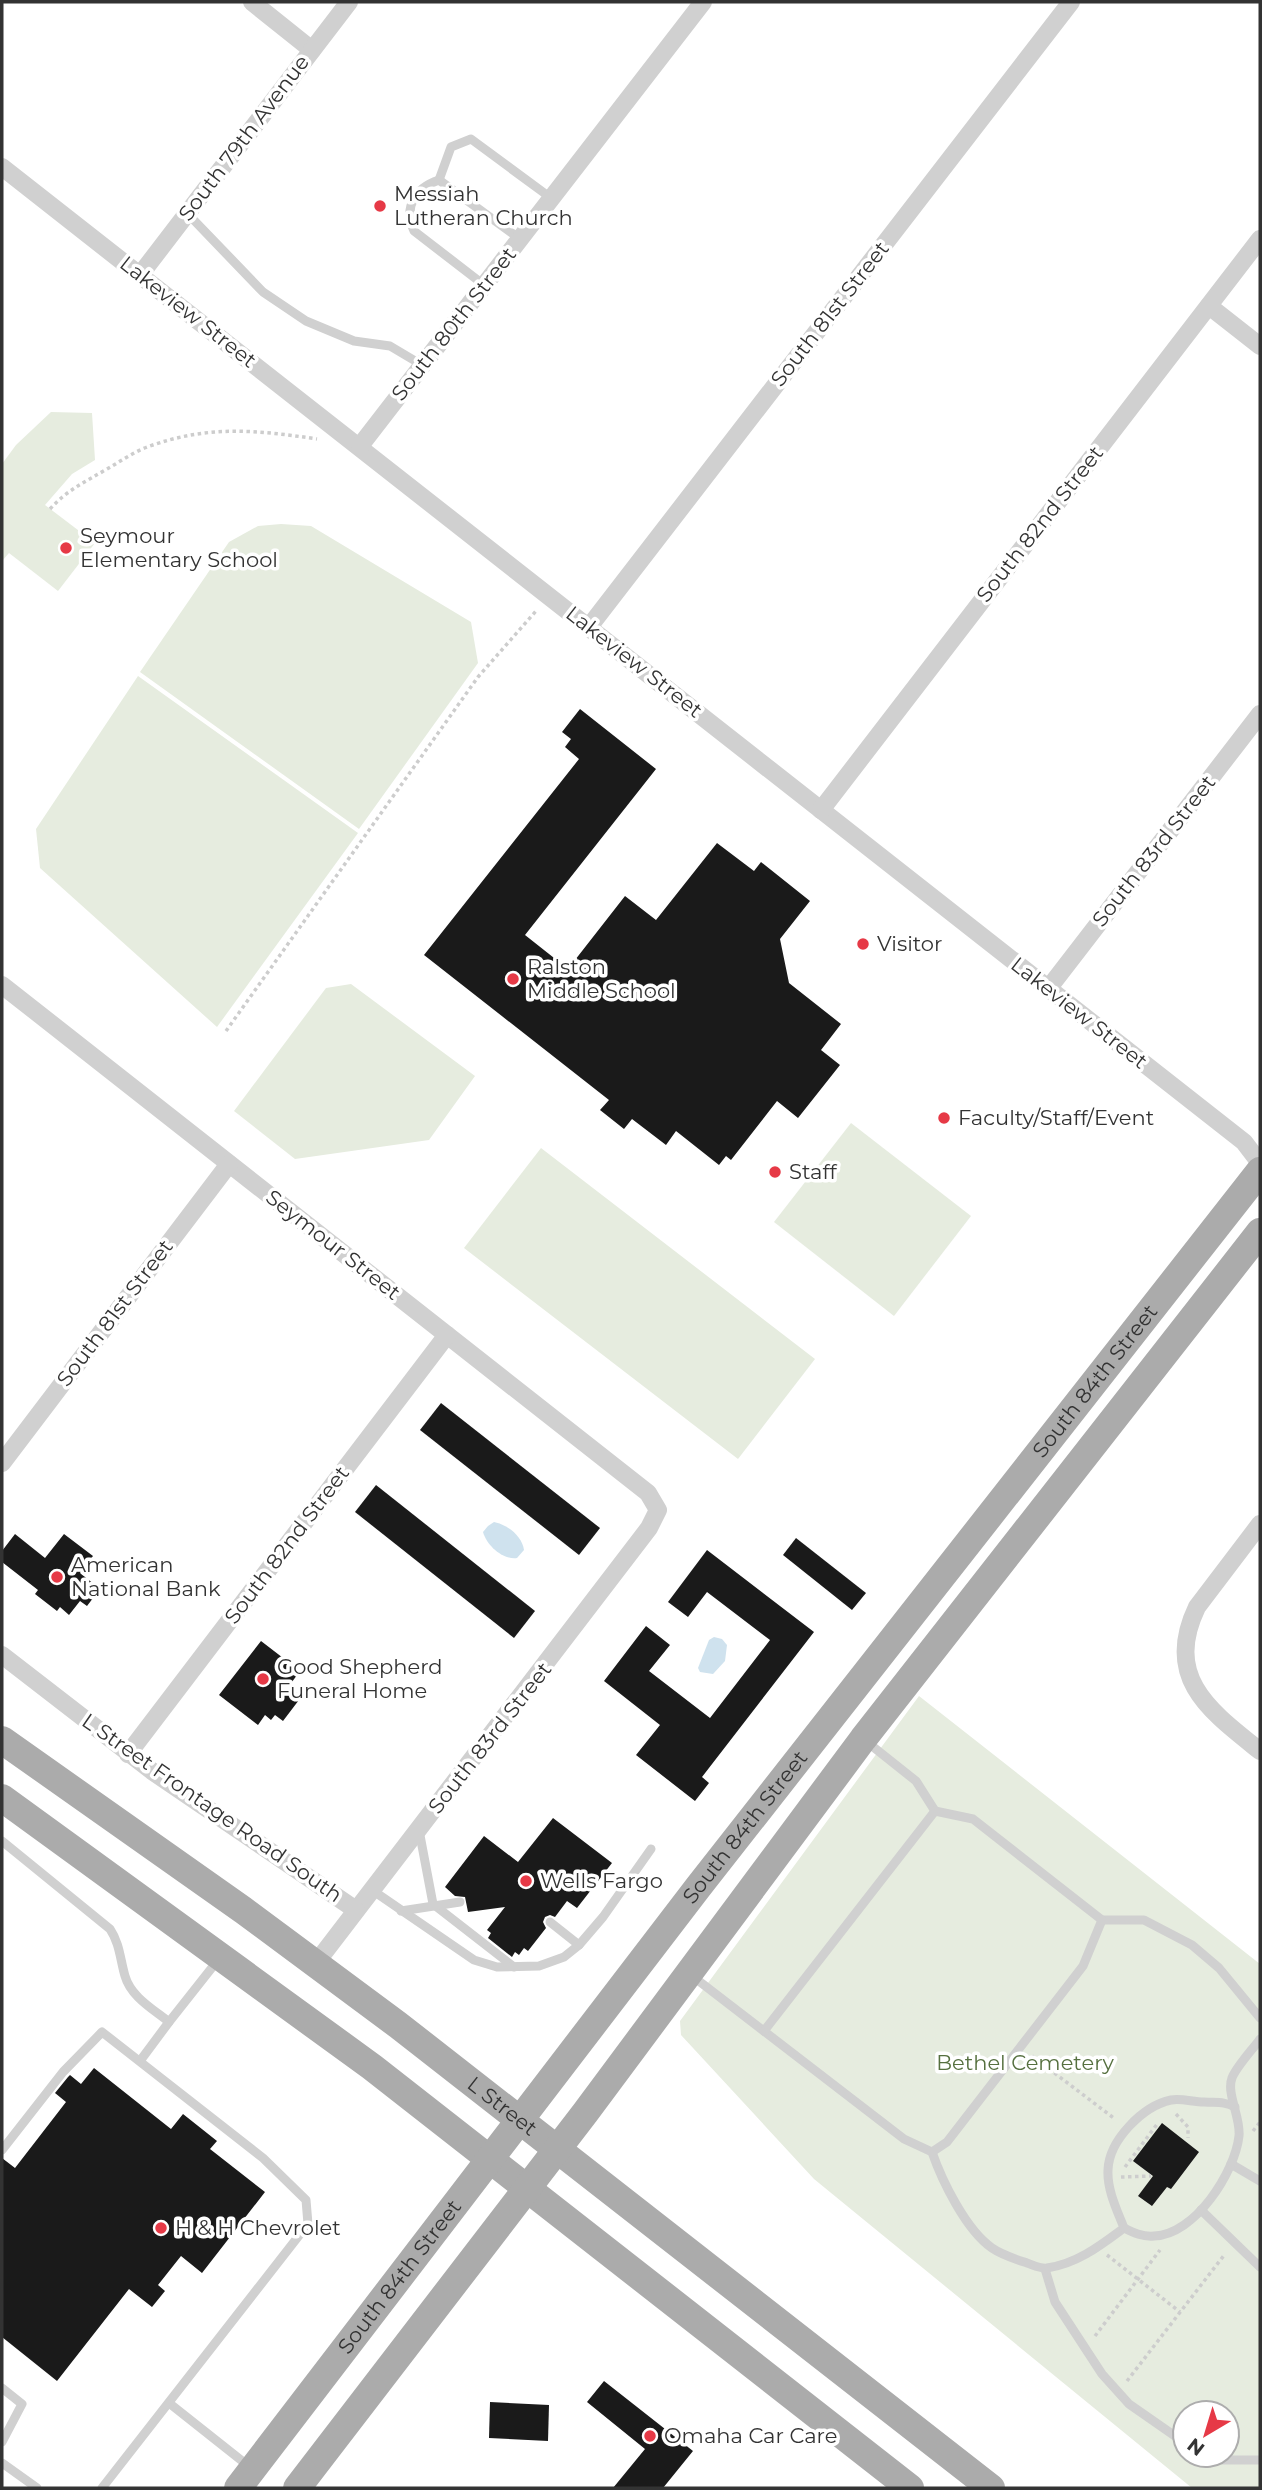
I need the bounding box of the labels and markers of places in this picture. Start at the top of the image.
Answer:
place label: Messiah Lutheran Church [394,181,573,230]
marker: Messiah Lutheran Church [372,198,388,214]
place label: Seymour Elementary School [80,523,278,572]
marker: Seymour Elementary School [58,540,74,556]
place label: Visitor [877,931,942,956]
marker: Visitor [855,936,871,952]
place label: Ralston Middle School [527,954,676,1003]
marker: Ralston Middle School [505,971,521,987]
place label: Faculty/Staff/Event [958,1105,1154,1130]
marker: Faculty/Staff/Event [936,1110,952,1126]
place label: Staff [789,1159,838,1184]
marker: Staff [767,1164,783,1180]
place label: American National Bank [71,1552,221,1601]
marker: American National Bank [49,1569,65,1585]
place label: Good Shepherd Funeral Home [277,1654,443,1703]
marker: Good Shepherd Funeral Home [255,1671,271,1687]
place label: Wells Fargo [540,1868,663,1893]
marker: Wells Fargo [518,1873,534,1889]
place label: H & H Chevrolet [175,2215,341,2240]
marker: H & H Chevrolet [153,2220,169,2236]
place label: Omaha Car Care [664,2423,837,2448]
marker: Omaha Car Care [642,2428,658,2444]

